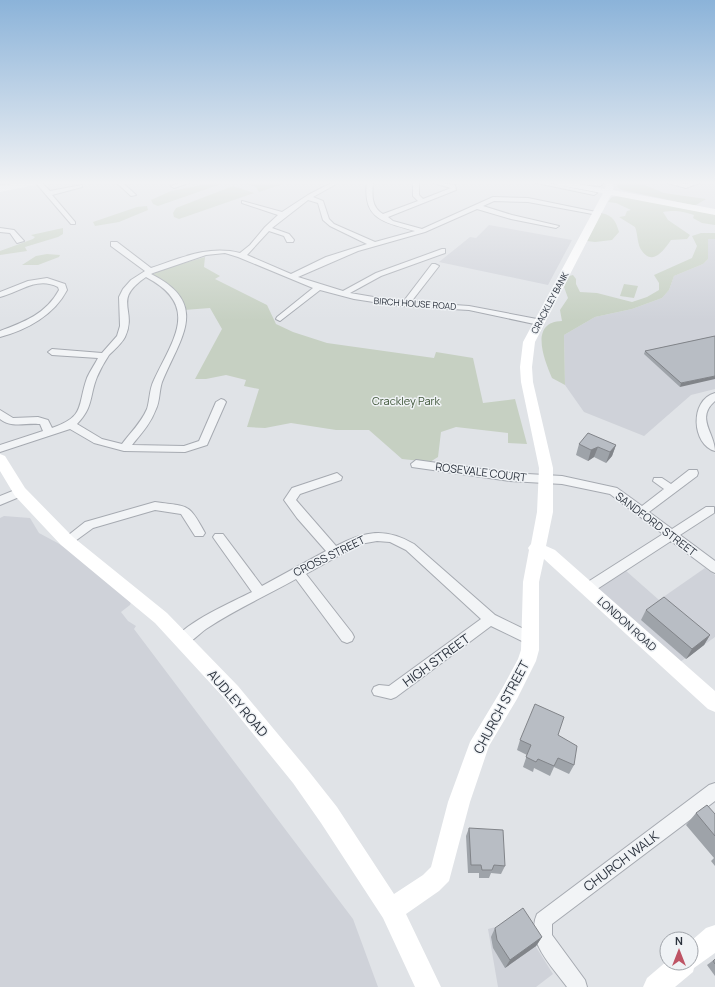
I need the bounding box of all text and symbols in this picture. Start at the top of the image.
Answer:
street label: CRACKLEY BANK [528,269,572,336]
street label: BIRCH HOUSE ROAD [373,294,457,313]
park label: Crackley Park [372,393,441,408]
street label: ROSEVALE COURT [435,458,528,485]
street label: SANDFORD STREET [613,488,700,559]
street label: CROSS STREET [290,532,368,579]
street label: LONDON ROAD [594,593,660,654]
street label: HIGH STREET [399,629,473,691]
street label: CHURCH STREET [469,657,533,757]
street label: AUDLEY ROAD [204,666,272,741]
street label: CHURCH WALK [580,827,663,895]
north arrow [659,931,699,971]
text: N [675,933,683,948]

